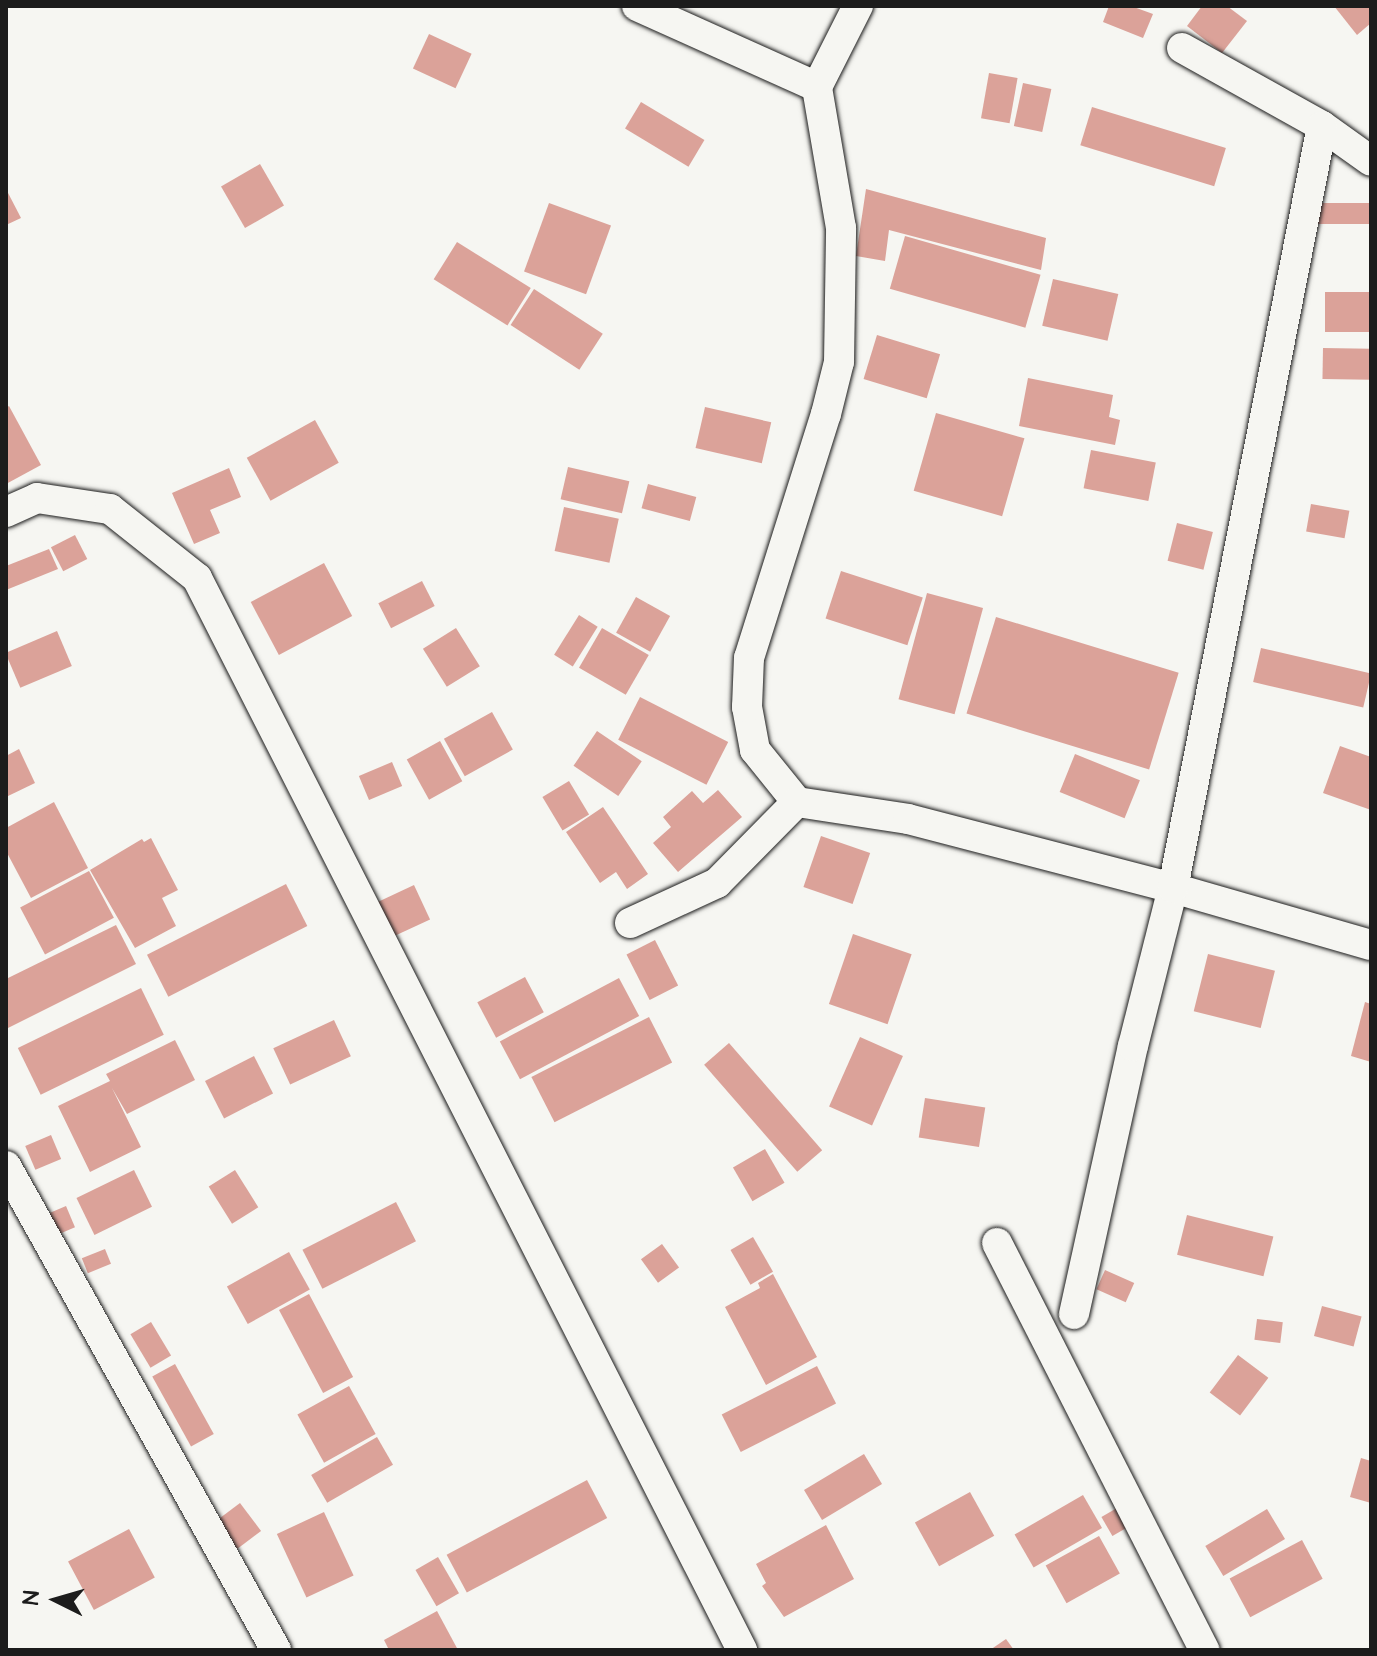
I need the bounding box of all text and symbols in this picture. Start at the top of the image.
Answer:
north arrow [16,1560,96,1640]
text: N [16,1590,48,1606]

